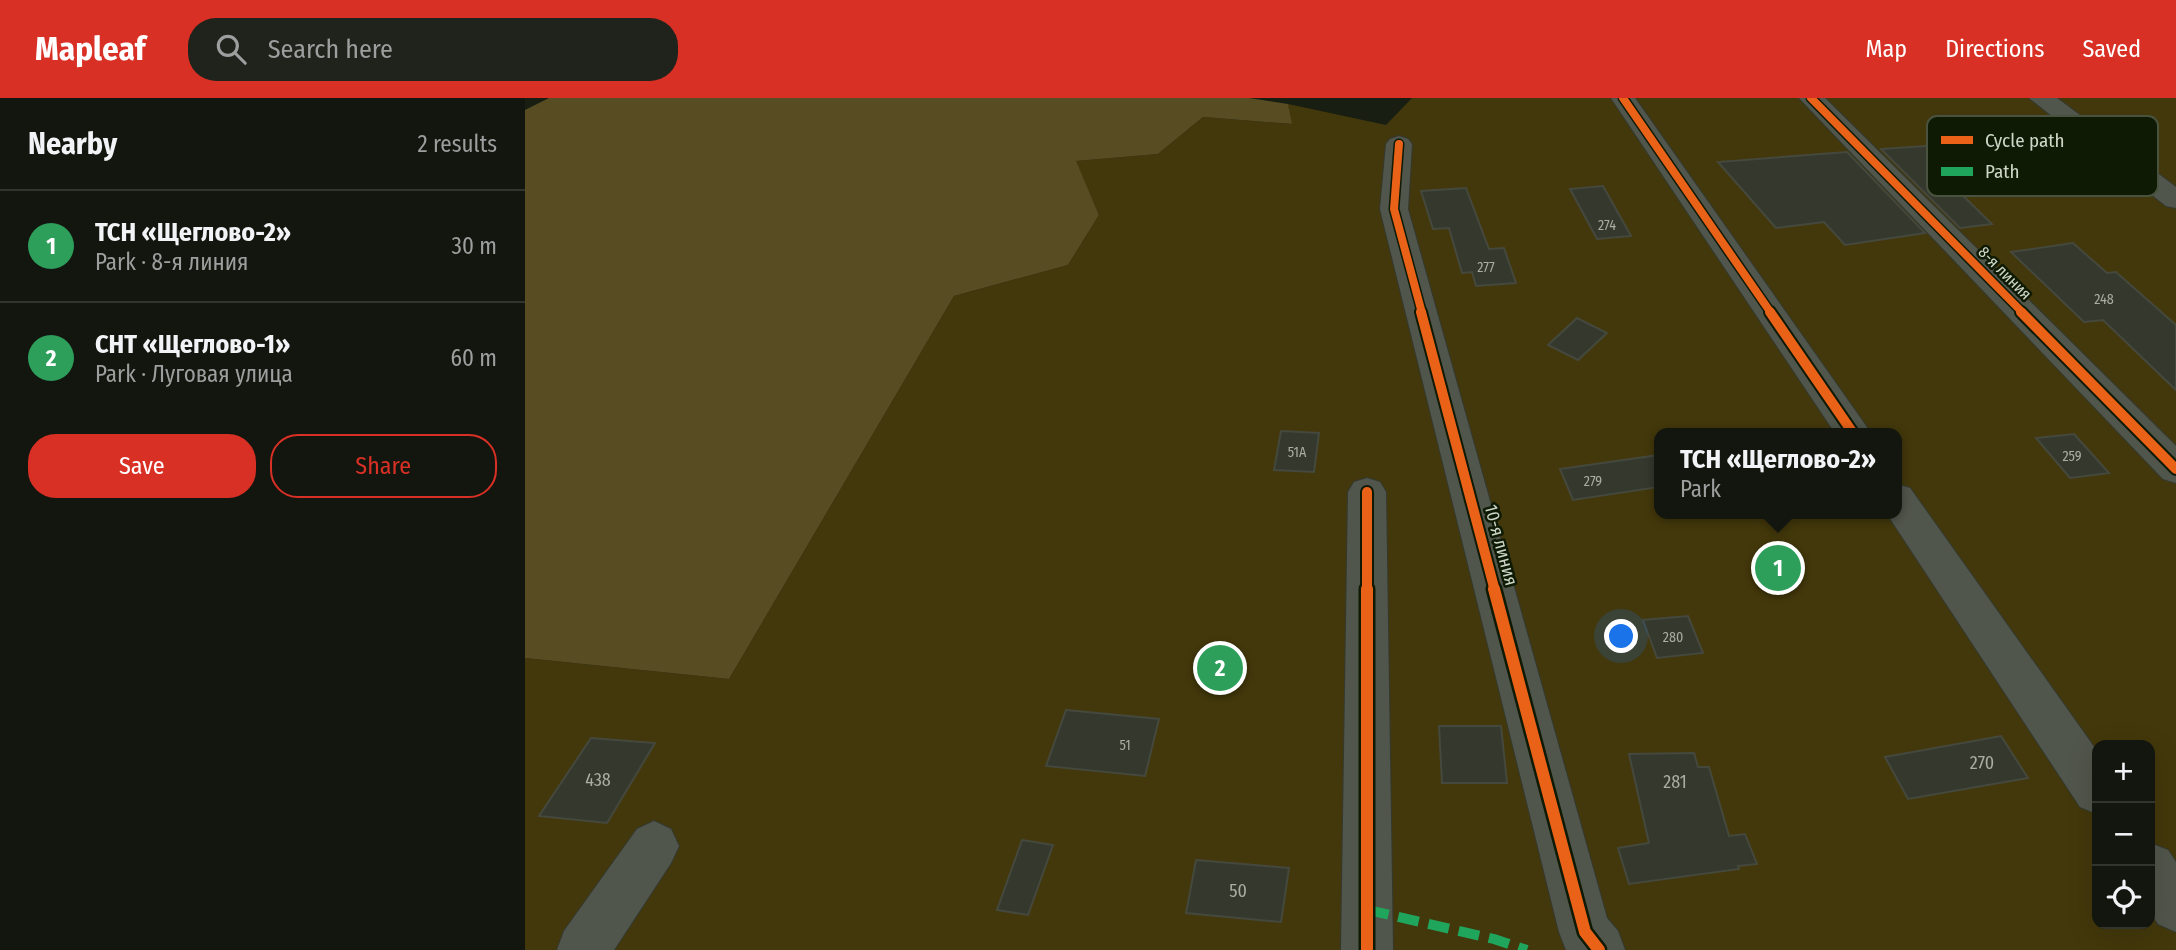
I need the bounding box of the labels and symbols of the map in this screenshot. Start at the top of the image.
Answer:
legend [1927,116,2158,196]
text: Cycle path [1985,129,2064,152]
text: Path [1985,160,2020,183]
house number: 274 [1598,217,1616,234]
street label: 8-я линия [1975,243,2035,303]
house number: 277 [1477,259,1495,276]
house number: 248 [2094,291,2114,308]
house number: 51А [1288,444,1307,461]
house number: 259 [2062,448,2082,465]
house number: 279 [1584,473,1602,490]
street label: 10-я линия [1480,502,1522,588]
pin: 1 [1755,542,1801,594]
your location [1604,619,1638,653]
house number: 280 [1663,629,1683,646]
pin: 2 [1197,642,1243,694]
house number: 51 [1119,737,1131,754]
house number: 270 [1970,752,1994,774]
house number: 438 [585,769,611,791]
house number: 281 [1663,771,1687,793]
house number: 50 [1229,880,1247,902]

